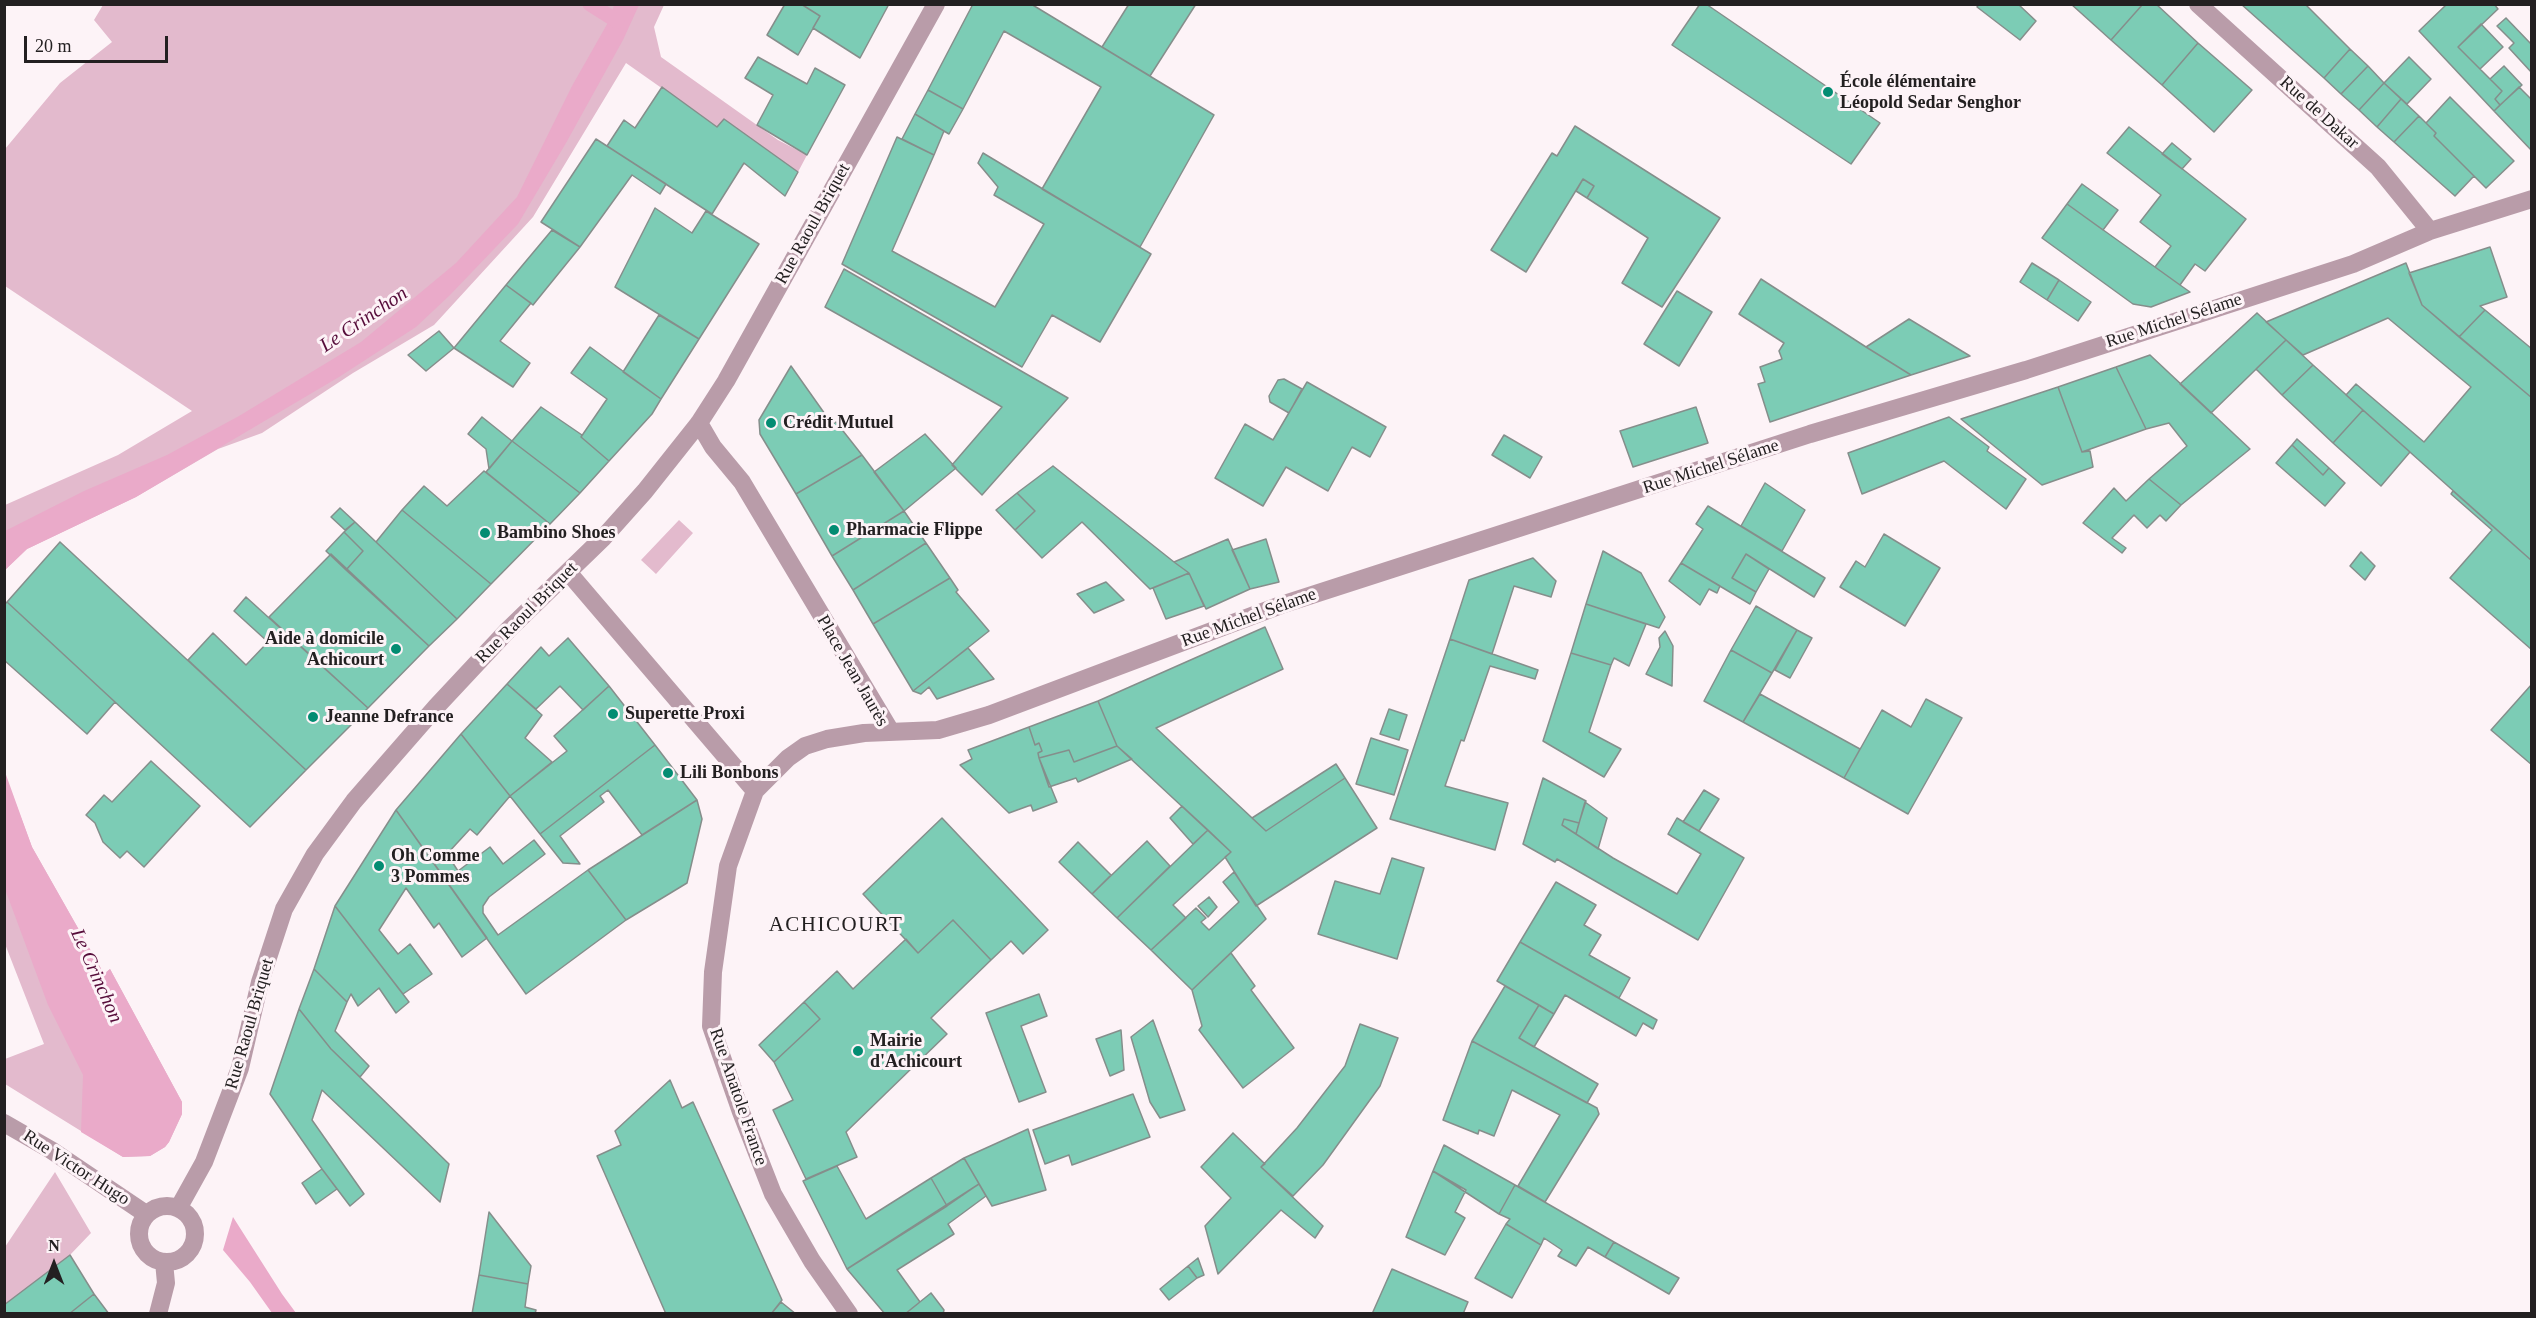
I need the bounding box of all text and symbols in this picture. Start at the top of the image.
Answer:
scale bar [27,24,171,62]
text: 20 m [35,36,72,56]
place label: École élémentaire Léopold Sedar Senghor [1840,71,2021,113]
street label: Rue de Dakar [2275,72,2363,154]
marker: École élémentaire Léopold Sedar Senghor [1821,85,1835,99]
street label: Rue Raoul Briquet [771,160,855,288]
water label: Le Crinchon [316,282,412,358]
street label: Rue Michel Sélame [2103,289,2245,353]
place label: Crédit Mutuel [783,412,893,434]
marker: Crédit Mutuel [764,416,778,430]
street label: Rue Michel Sélame [1640,435,1782,499]
place label: Pharmacie Flippe [846,519,982,541]
place label: Bambino Shoes [497,522,616,544]
marker: Pharmacie Flippe [827,523,841,537]
marker: Bambino Shoes [478,526,492,540]
street label: Rue Raoul Briquet [472,558,582,668]
street label: Rue Michel Sélame [1179,584,1319,652]
street label: Place Jean Jaurès [811,611,893,731]
place label: Aide à domicile Achicourt [265,628,384,670]
marker: Aide à domicile Achicourt [389,642,403,656]
place label: Superette Proxi [625,703,745,725]
place label: Jeanne Defrance [325,706,453,728]
marker: Superette Proxi [606,707,620,721]
marker: Jeanne Defrance [306,710,320,724]
place label: Lili Bonbons [680,762,779,784]
marker: Lili Bonbons [661,766,675,780]
place label: Oh Comme 3 Pommes [391,845,479,888]
marker: Oh Comme 3 Pommes [372,859,386,873]
district label: ACHICOURT [769,912,903,938]
water label: Le Crinchon [65,925,127,1027]
street label: Rue Raoul Briquet [221,956,279,1092]
street label: Rue Anatole France [704,1025,772,1169]
place label: Mairie d'Achicourt [870,1030,962,1072]
marker: Mairie d'Achicourt [851,1044,865,1058]
street label: Rue Victor Hugo [19,1125,133,1211]
north arrow [24,1234,84,1294]
text: N [48,1237,60,1254]

